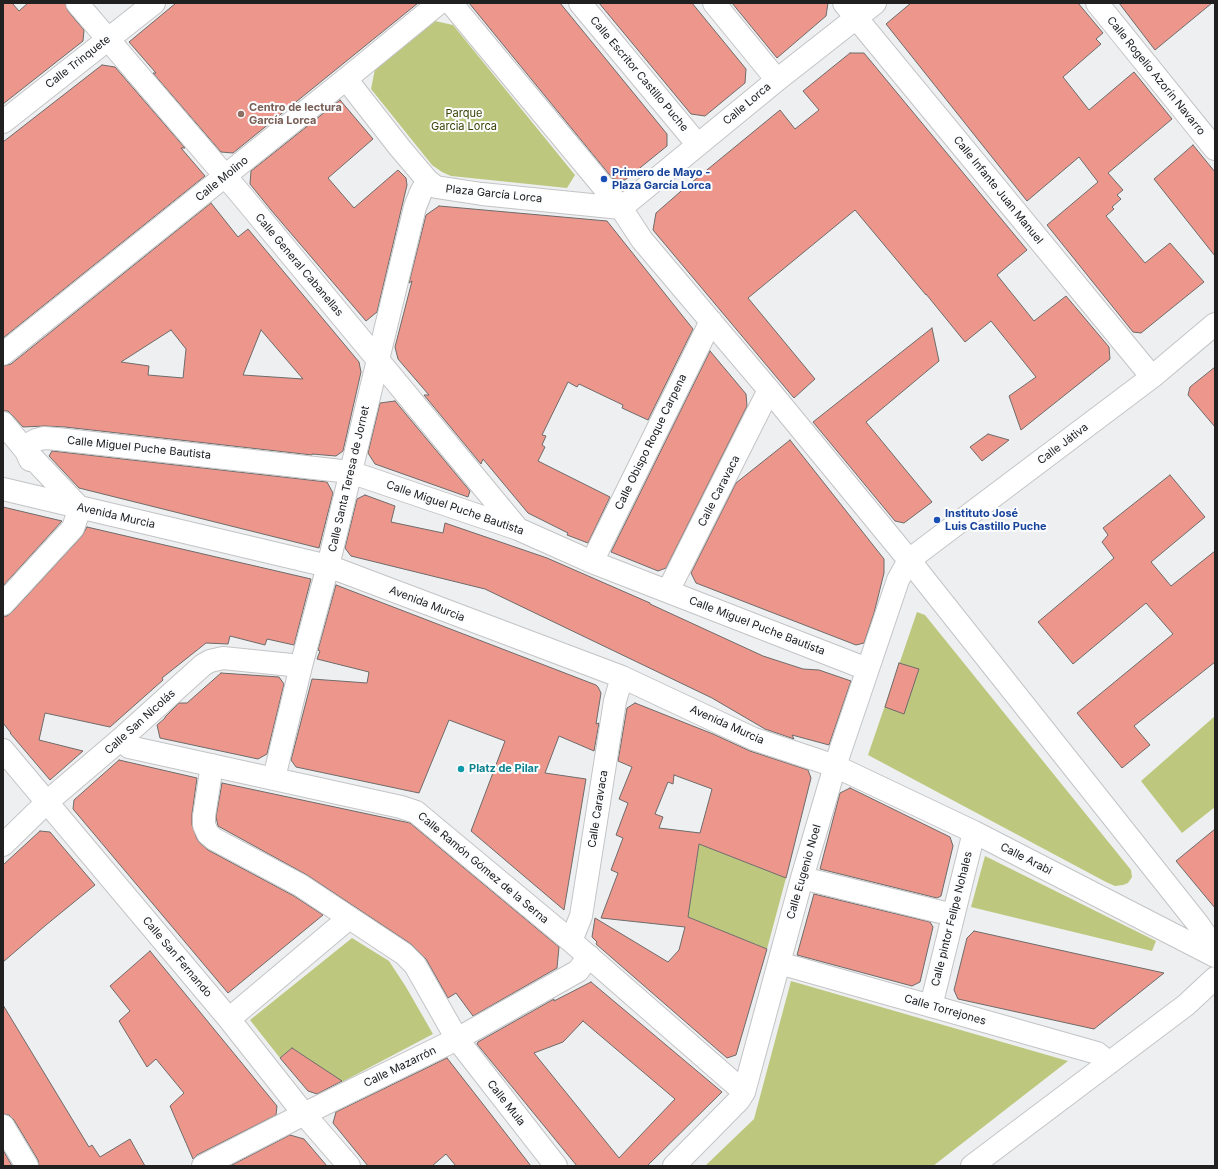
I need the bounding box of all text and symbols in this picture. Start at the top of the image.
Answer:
street label: Calle Escritor Castillo Puche [587,14,691,134]
street label: Calle Rogelio Azorín Navarro [1104,14,1208,138]
street label: Calle Trinquete [43,33,113,91]
street label: Calle Lorca [720,80,774,128]
place label: Centro de lectura García Lorca [249,101,342,127]
park label: Parque Garcia Lorca [431,107,497,133]
marker: Centro de lectura García Lorca [236,109,246,119]
street label: Calle Infante Juan Manuel [950,133,1046,247]
street label: Calle Molino [193,154,251,204]
place label: Primero de Mayo - Plaza García Lorca [612,166,711,192]
marker: Primero de Mayo - Plaza García Lorca [599,174,609,184]
street label: Plaza García Lorca [445,182,543,206]
street label: Calle General Cabanellas [252,211,346,319]
street label: Calle Obispo Roque Carpena [612,372,690,512]
street label: Calle Santa Teresa de Jornet [326,405,372,553]
street label: Calle Játiva [1035,421,1091,467]
street label: Calle Miguel Puche Bautista [66,434,212,462]
street label: Calle Caravaca [695,453,743,529]
street label: Calle Miguel Puche Bautista [384,478,526,538]
street label: Avenida Murcia [76,501,156,531]
place label: Instituto José Luis Castillo Puche [945,507,1047,533]
marker: Instituto José Luis Castillo Puche [932,515,942,525]
street label: Avenida Murcia [387,584,467,624]
street label: Calle Miguel Puche Bautista [687,594,827,658]
street label: Calle San Nicolás [102,687,178,757]
street label: Avenida Murcia [688,703,766,747]
place label: Platz de Pilar [469,762,538,776]
marker: Platz de Pilar [456,764,466,774]
street label: Calle Caravaca [585,769,611,849]
street label: Calle Ramón Gómez de la Serna [415,809,551,927]
street label: Calle Eugenio Noel [784,823,824,921]
street label: Calle Arabi [998,840,1054,878]
street label: Calle pintor Felipe Nohales [929,850,975,988]
street label: Calle San Fernando [139,914,215,1000]
street label: Calle Torrejones [903,992,987,1028]
street label: Calle Mazarrón [362,1044,438,1090]
street label: Calle Mula [484,1078,528,1128]

